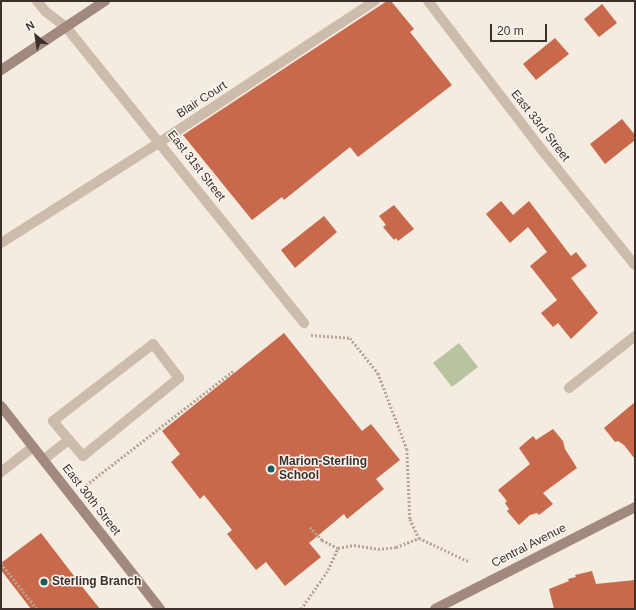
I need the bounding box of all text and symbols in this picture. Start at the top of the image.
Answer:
north arrow [16,16,56,56]
scale bar [492,16,549,42]
text: N [24,18,36,33]
text: 20 m [497,24,524,38]
street label: Blair Court [174,79,230,121]
street label: East 33rd Street [508,87,572,165]
street label: East 31st Street [164,128,228,204]
place label: Marion-Sterling School [279,455,367,483]
street label: East 30th Street [59,462,123,538]
marker: Marion-Sterling School [266,464,276,474]
street label: Central Avenue [489,521,569,571]
place label: Sterling Branch [52,575,141,589]
marker: Sterling Branch [39,577,49,587]

